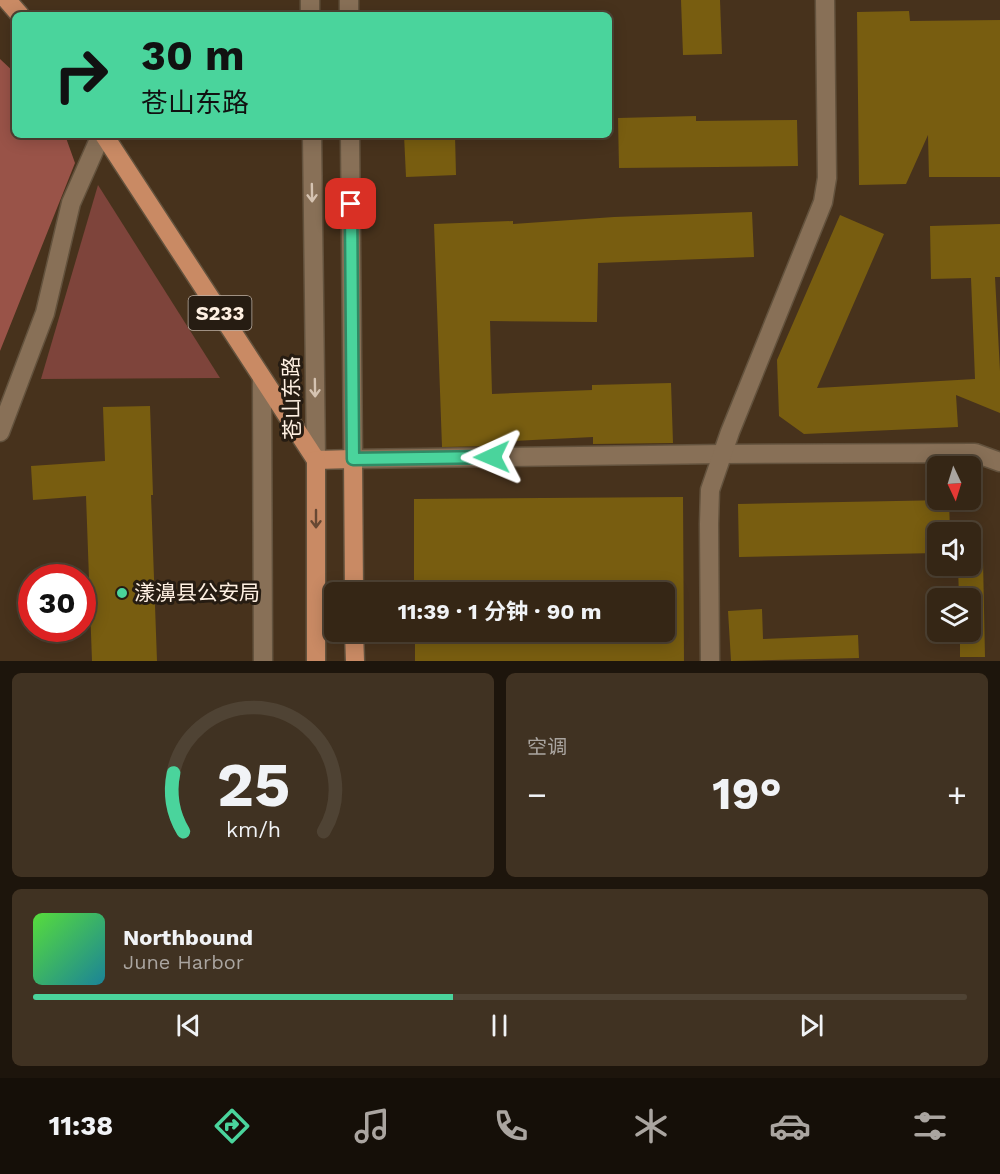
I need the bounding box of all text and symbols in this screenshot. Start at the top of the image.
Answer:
text: 30 m [141,31,245,80]
icon: right [42,36,120,114]
text: 苍山东路 [141,87,249,119]
pin [325,178,376,229]
one-way arrow [306,183,318,203]
icon: arrive [334,187,367,220]
road number: S233 [188,296,252,330]
street label: 苍山东路 [278,356,305,440]
one-way arrow [309,378,321,398]
position arrow [460,425,524,489]
north arrow [927,456,981,510]
map controls [927,456,981,642]
one-way arrow [310,508,322,528]
button: sound [927,522,981,576]
speed limit sign: 30 [18,564,96,642]
place label: 漾濞县公安局 [134,580,260,605]
marker: 漾濞县公安局 [115,586,129,600]
button: layers [927,588,981,642]
text: 11:39 · 1 分钟 · 90 m [398,599,601,624]
text: 空调 [527,735,567,759]
text: 25 [216,748,290,821]
text: 19° [712,767,782,820]
text: − [527,775,547,814]
text: + [947,775,967,814]
text: km/h [225,817,281,842]
text: Northbound [123,925,253,950]
text: June Harbor [123,950,244,974]
icon: previous [172,1009,205,1042]
icon: pause [483,1009,516,1042]
icon: next [795,1009,828,1042]
icon: directions [211,1105,253,1147]
icon: music [351,1105,393,1147]
icon: phone [490,1105,532,1147]
icon: climate [630,1105,672,1147]
icon: car [769,1105,811,1147]
icon: filters [909,1105,951,1147]
text: 11:38 [49,1110,113,1142]

